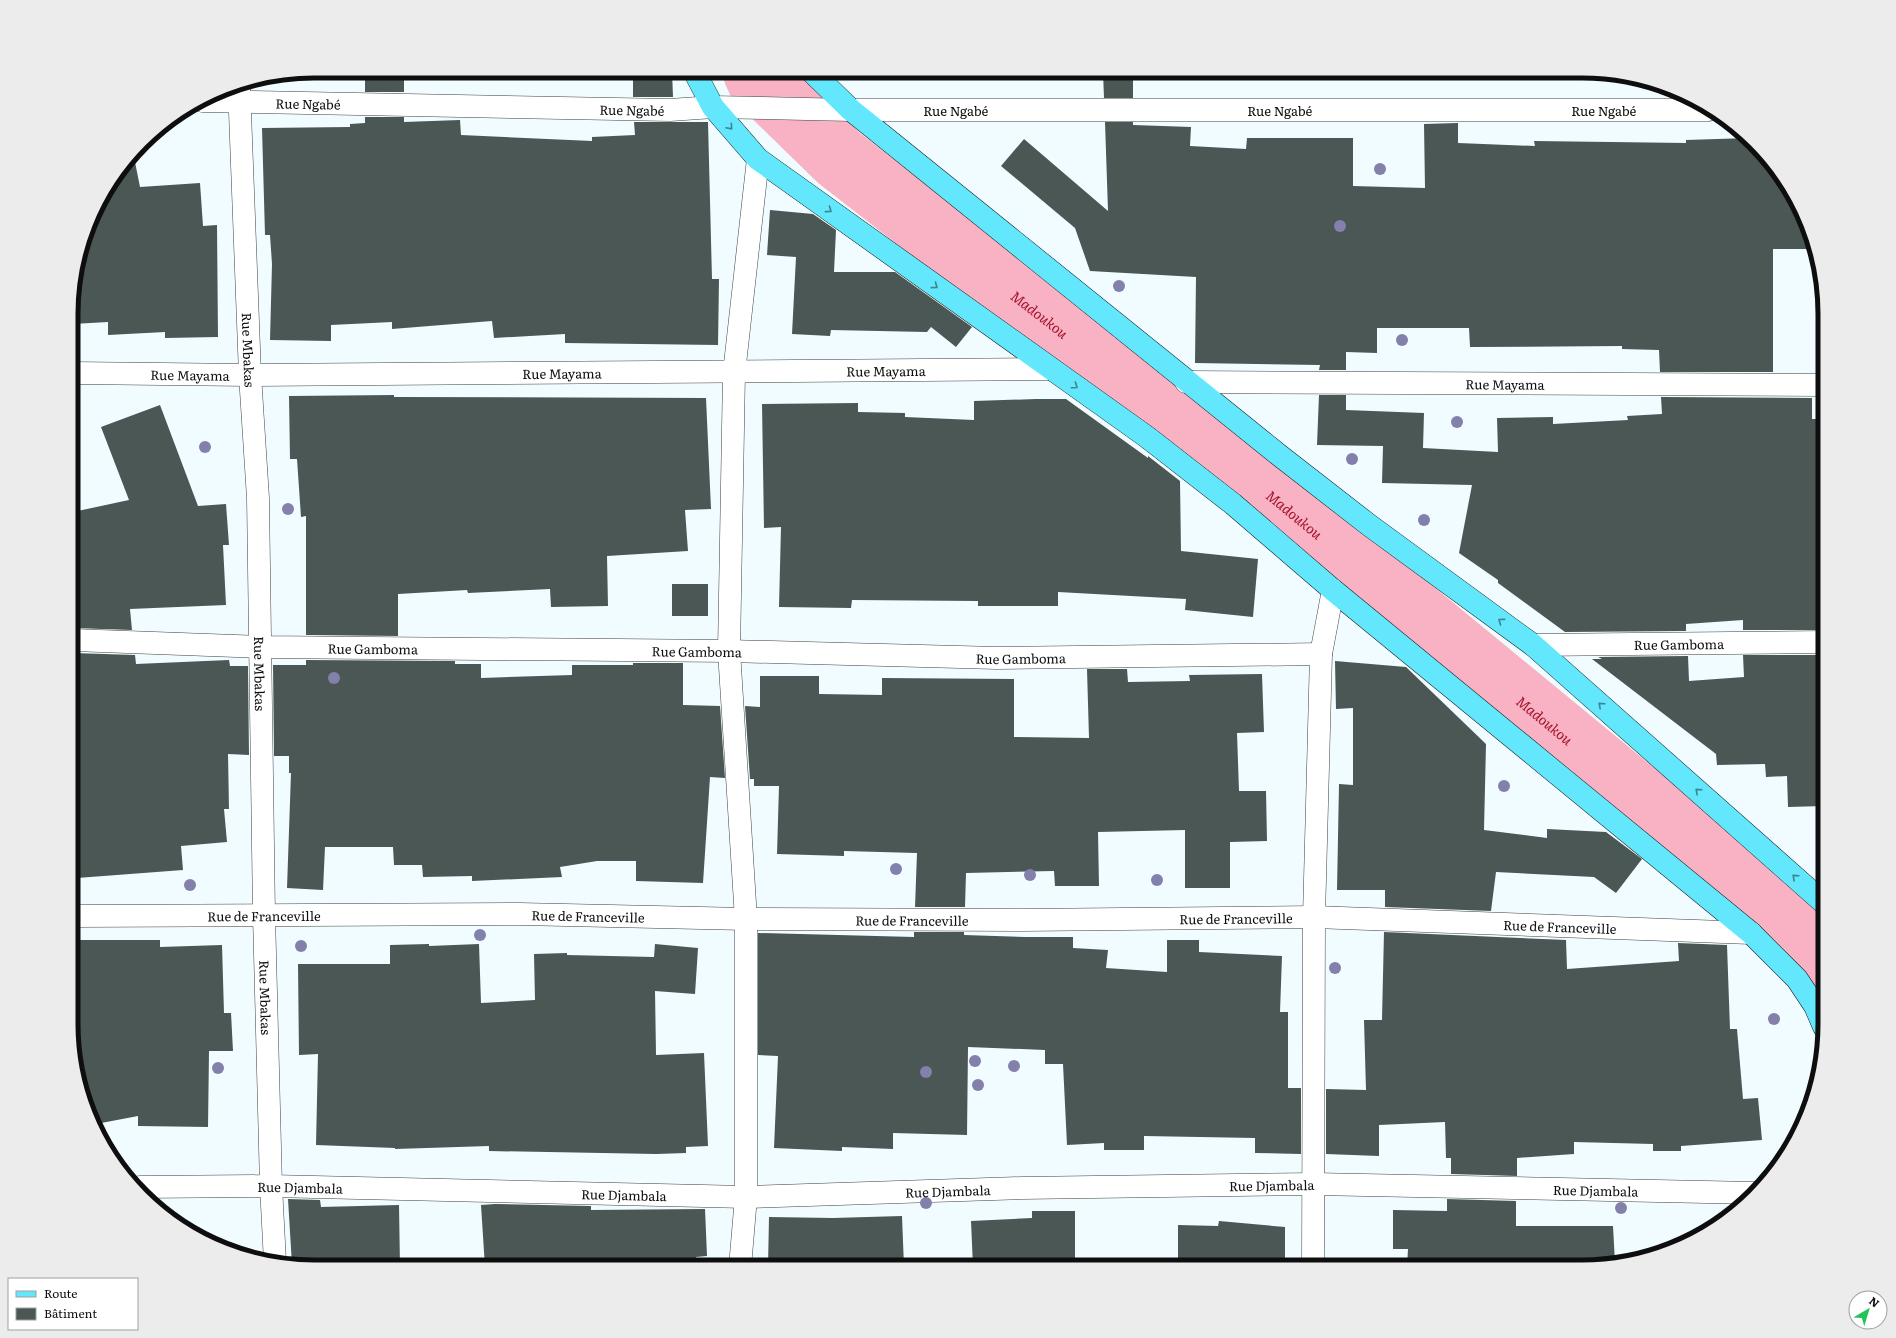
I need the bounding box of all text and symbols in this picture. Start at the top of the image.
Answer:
street label: Rue Ngabé [275,93,341,113]
street label: Rue Ngabé [599,99,665,119]
street label: Rue Ngabé [923,101,989,120]
street label: Rue Ngabé [1247,101,1313,120]
street label: Rue Ngabé [1571,101,1637,120]
one-way arrow [726,122,733,130]
one-way arrow [825,205,832,213]
one-way arrow [931,281,938,289]
water label: Madoukou [1007,286,1073,343]
street label: Rue Mbakas [238,312,260,388]
street label: Rue Mayama [846,360,926,380]
street label: Rue Mayama [522,363,602,382]
street label: Rue Mayama [150,364,230,384]
street label: Rue Mayama [1465,374,1545,393]
one-way arrow [1070,381,1077,388]
water label: Madoukou [1262,485,1328,544]
one-way arrow [1498,619,1505,626]
street label: Rue Gamboma [1634,634,1724,653]
street label: Rue Mbakas [250,636,271,711]
street label: Rue Gamboma [328,638,418,658]
street label: Rue Gamboma [652,641,742,661]
street label: Rue Gamboma [975,648,1066,668]
water label: Madoukou [1513,691,1578,750]
one-way arrow [1598,702,1606,709]
one-way arrow [1695,788,1703,796]
one-way arrow [1793,875,1800,882]
street label: Rue de Franceville [207,905,321,925]
street label: Rue de Franceville [531,905,645,926]
street label: Rue de Franceville [1179,908,1293,928]
street label: Rue de Franceville [855,910,969,929]
street label: Rue de Franceville [1503,914,1617,938]
street label: Rue Mbakas [256,960,277,1035]
street label: Rue Djambala [1229,1174,1315,1195]
street label: Rue Djambala [257,1176,343,1197]
street label: Rue Djambala [1553,1179,1639,1200]
street label: Rue Djambala [905,1180,991,1201]
street label: Rue Djambala [581,1184,667,1205]
legend [8,1278,138,1330]
text: Route [44,1284,78,1302]
north arrow [1848,1290,1888,1330]
text: N [1866,1292,1883,1310]
text: Bâtiment [44,1304,97,1322]

